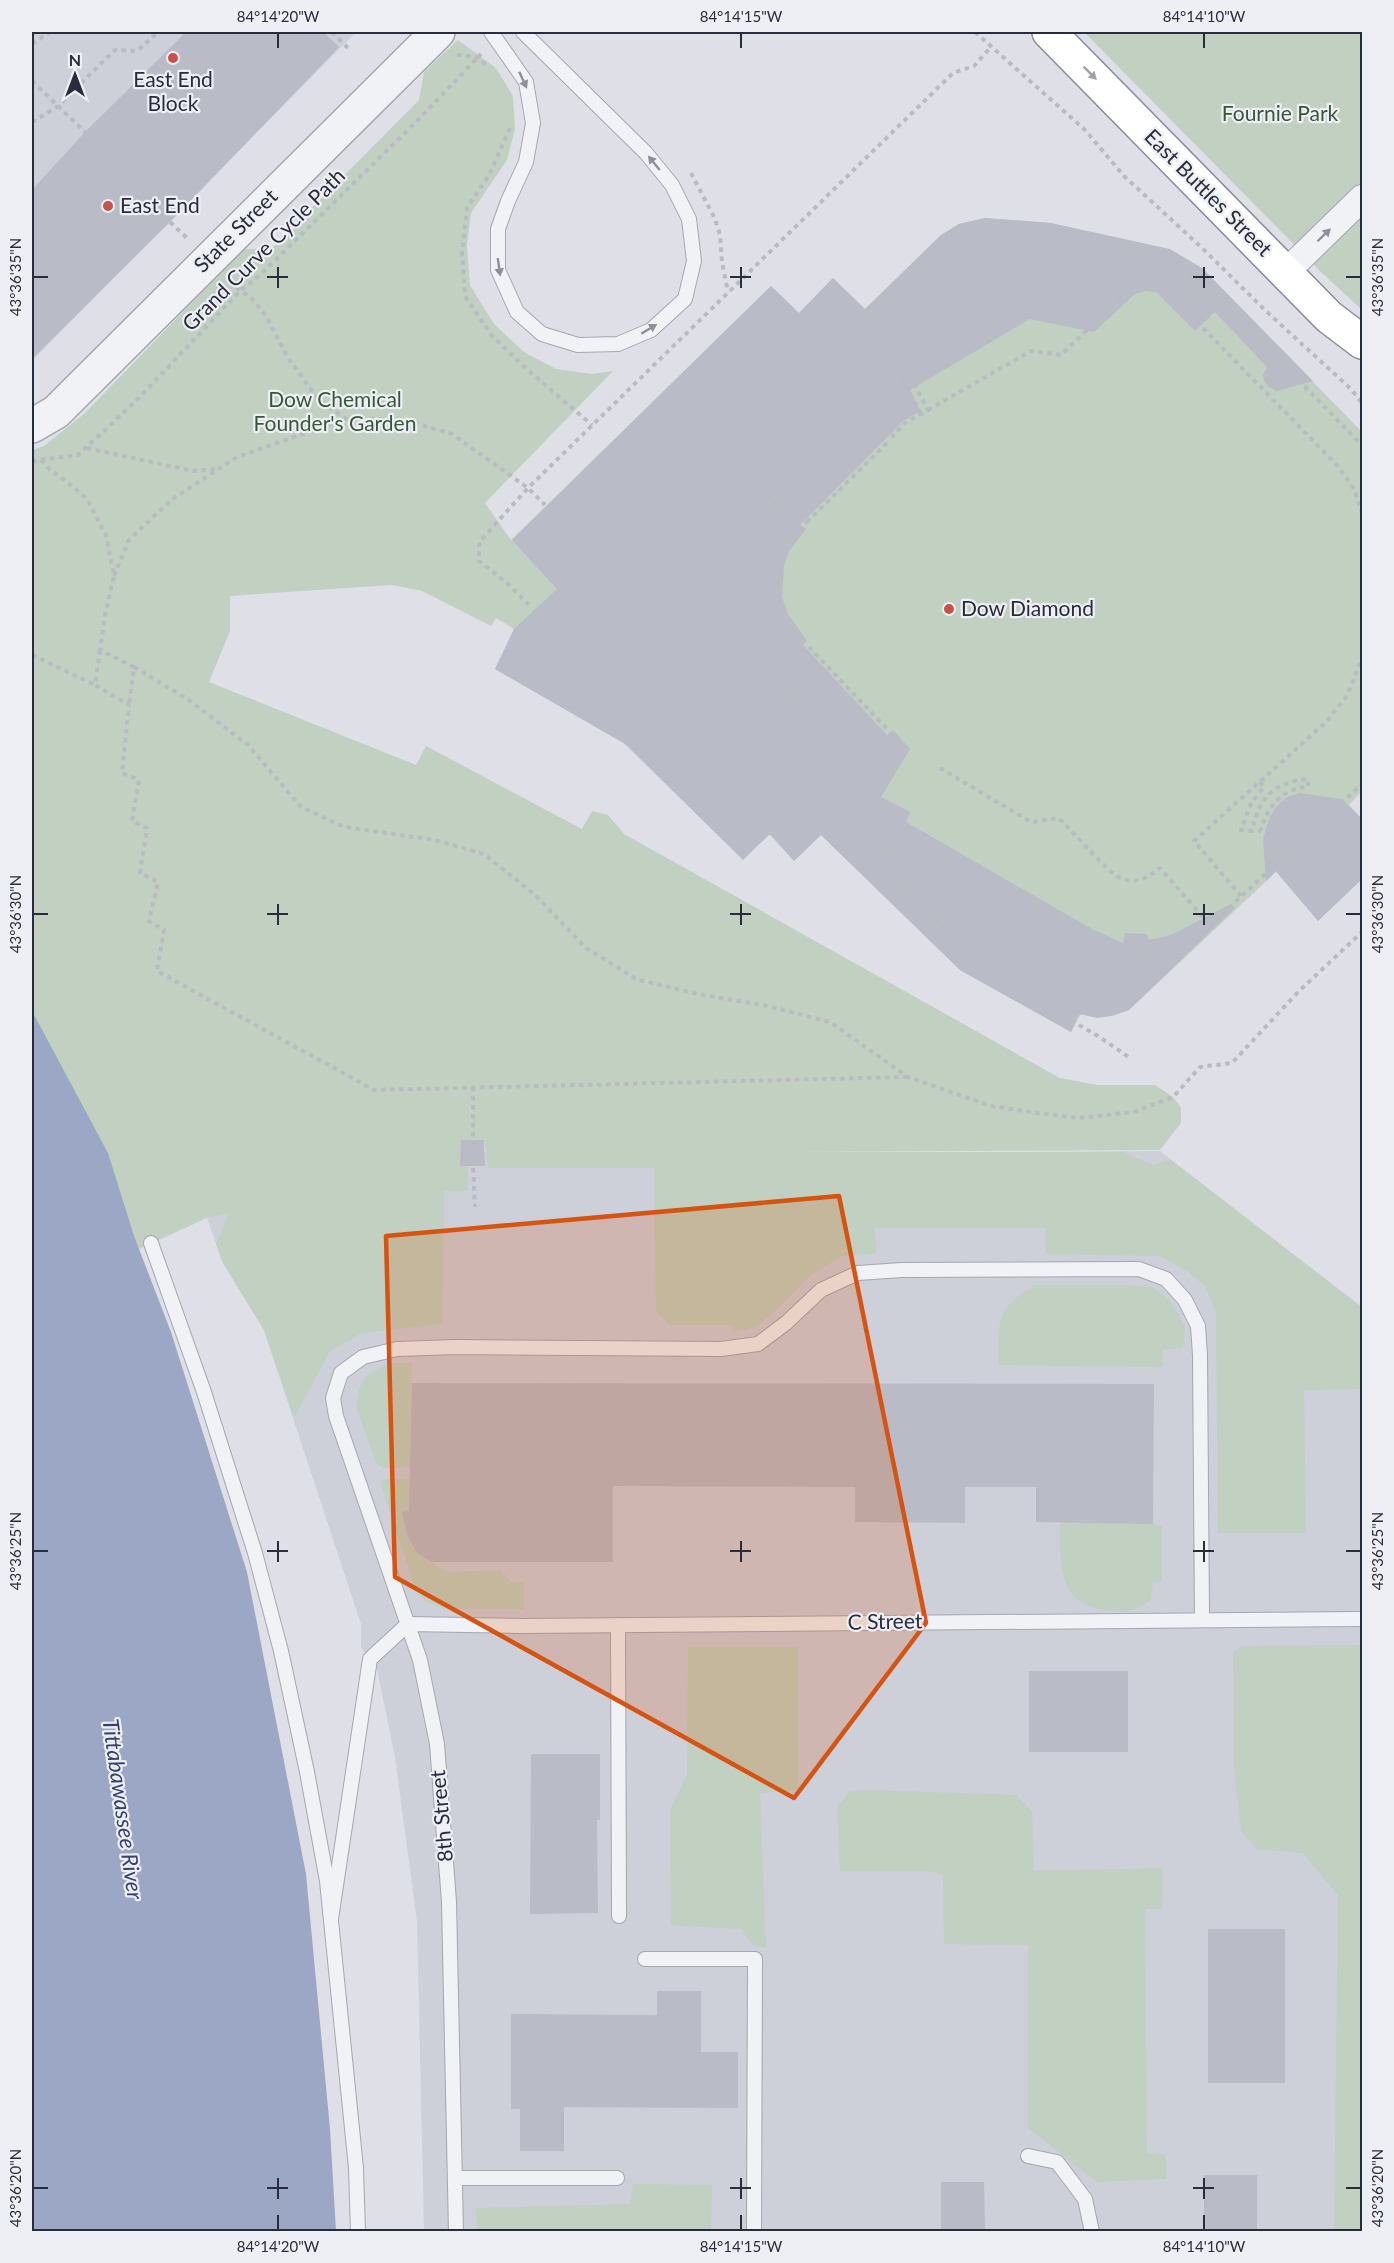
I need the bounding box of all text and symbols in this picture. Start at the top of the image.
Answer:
text: 84°14'20"W [237,7,320,25]
text: 84°14'15"W [700,7,783,25]
text: 84°14'10"W [1163,7,1246,25]
north arrow [45,45,105,105]
text: N [69,50,81,69]
marker: East End Block [166,51,180,65]
place label: East End Block [133,66,213,115]
one-way arrow [1083,66,1097,80]
one-way arrow [518,71,528,89]
park label: Fournie Park [1222,100,1339,125]
street label: East Buttles Street [1140,123,1278,261]
one-way arrow [648,156,661,171]
street label: Grand Curve Cycle Path [176,162,349,335]
street label: State Street [188,183,282,277]
place label: East End [120,192,200,217]
marker: East End [101,199,115,213]
one-way arrow [1317,228,1331,242]
text: 43°36'35"N [6,238,24,316]
text: 43°36'35"N [1368,238,1386,316]
one-way arrow [495,257,504,276]
one-way arrow [641,324,658,334]
park label: Dow Chemical Founder's Garden [254,386,416,435]
place label: Dow Diamond [961,595,1094,620]
marker: Dow Diamond [942,602,956,616]
text: 43°36'30"N [6,875,24,953]
text: 43°36'30"N [1368,875,1386,953]
text: 43°36'25"N [6,1512,24,1590]
text: 43°36'25"N [1368,1512,1386,1590]
street label: C Street [847,1607,923,1634]
water label: Tittabawassee River [97,1717,150,1901]
street label: 8th Street [424,1769,457,1863]
text: 43°36'20"N [6,2149,24,2227]
text: 43°36'20"N [1368,2149,1386,2227]
text: 84°14'20"W [237,2237,320,2255]
text: 84°14'15"W [700,2237,783,2255]
text: 84°14'10"W [1163,2237,1246,2255]

